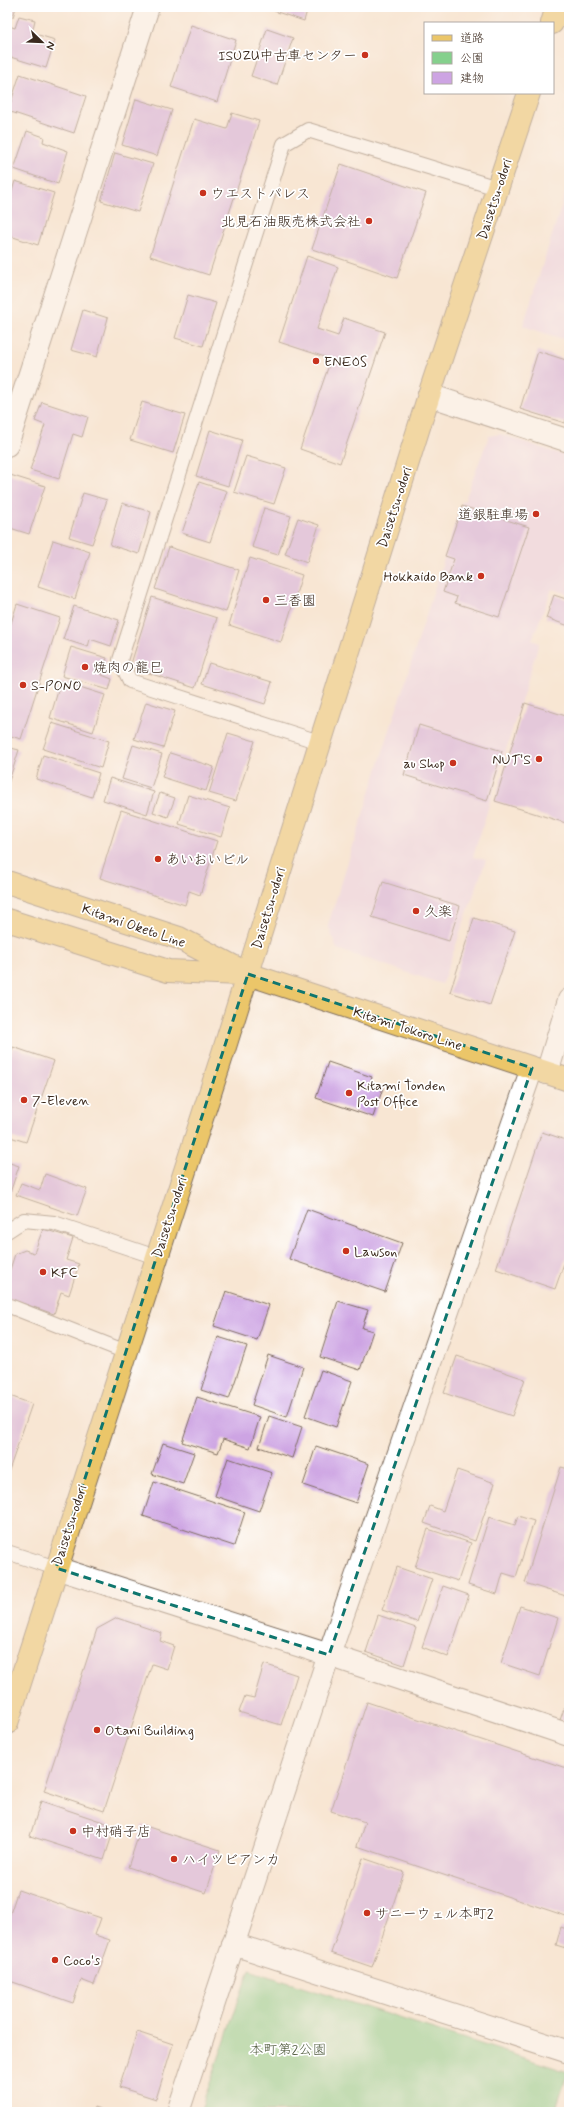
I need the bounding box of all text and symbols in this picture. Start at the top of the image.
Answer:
north arrow [22,22,62,62]
legend [424,22,554,94]
text: 道路 [460,31,484,47]
text: N [42,39,58,52]
place label: ISUZU中古車センター [218,47,357,65]
marker: ISUZU中古車センター [360,50,370,60]
text: 公園 [460,51,484,67]
text: 建物 [460,71,484,87]
street label: Daisetsu-odori [473,156,517,242]
place label: ウエストパレス [211,185,310,203]
marker: ウエストパレス [198,188,208,198]
place label: 北見石油販売株式会社 [221,213,361,231]
marker: 北見石油販売株式会社 [364,216,374,226]
place label: ENEOS [324,353,367,371]
marker: ENEOS [311,356,321,366]
street label: Daisetsu-odori [373,464,417,550]
place label: 道銀駐車場 [458,506,528,524]
marker: 道銀駐車場 [531,509,541,519]
place label: Hokkaido Bank [383,568,473,586]
marker: Hokkaido Bank [476,571,486,581]
place label: 三香園 [274,592,316,610]
marker: 三香園 [261,595,271,605]
place label: 焼肉の龍巳 [93,659,163,677]
marker: 焼肉の龍巳 [80,662,90,672]
place label: S-PONO [31,677,82,695]
marker: S-PONO [18,680,28,690]
place label: NUT'S [492,751,531,769]
marker: NUT'S [534,754,544,764]
place label: au Shop [403,755,445,773]
marker: au Shop [448,758,458,768]
place label: あいおいビル [166,851,249,869]
marker: あいおいビル [153,854,163,864]
street label: Daisetsu-odori [248,865,290,951]
street label: Kitami Oketo Line [79,900,188,952]
place label: 久楽 [424,903,452,921]
marker: 久楽 [411,906,421,916]
street label: Kitami Tokoro Line [351,1003,465,1055]
place label: Kitami Tonden Post Office [357,1077,445,1111]
marker: Kitami Tonden Post Office [344,1088,354,1098]
place label: 7-Eleven [32,1092,90,1110]
marker: 7-Eleven [19,1095,29,1105]
street label: Daisetsu-odori [148,1174,192,1260]
place label: Lawson [354,1243,397,1261]
marker: Lawson [341,1246,351,1256]
place label: KFC [51,1264,77,1282]
marker: KFC [38,1267,48,1277]
street label: Daisetsu-odori [48,1482,92,1568]
place label: Otani Building [105,1722,194,1740]
marker: Otani Building [92,1725,102,1735]
place label: 中村硝子店 [81,1823,151,1841]
marker: 中村硝子店 [68,1826,78,1836]
place label: ハイツビアンカ [182,1851,280,1869]
marker: ハイツビアンカ [169,1854,179,1864]
place label: サニーウェル本町2 [375,1905,494,1923]
marker: サニーウェル本町2 [362,1908,372,1918]
place label: Coco's [63,1952,100,1970]
marker: Coco's [50,1955,60,1965]
park label: 本町第2公園 [250,2041,326,2059]

